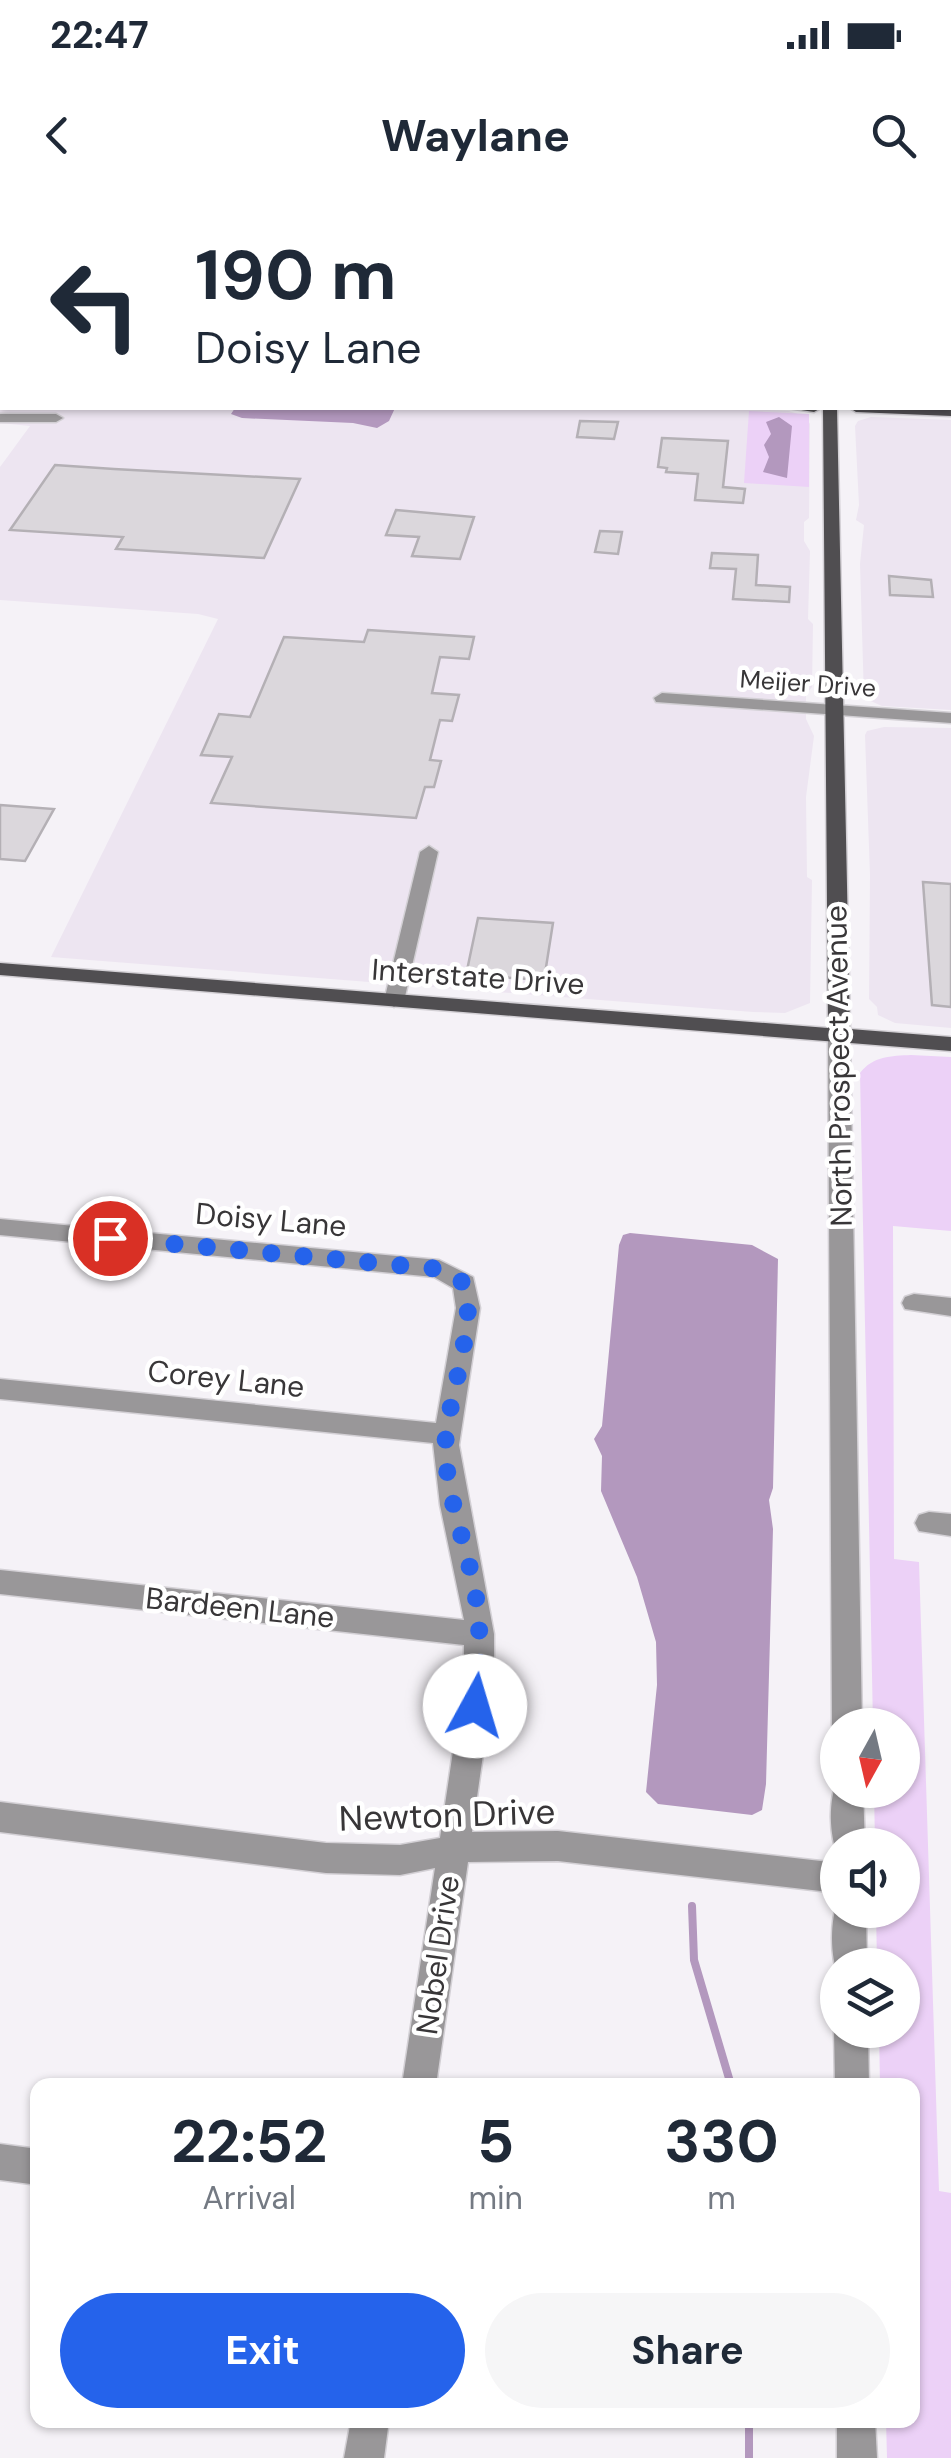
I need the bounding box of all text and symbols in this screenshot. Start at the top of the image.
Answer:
text: 22:47 [50,10,149,60]
text: Waylane [381,106,570,165]
icon: back [30,108,85,163]
icon: search [866,108,921,163]
text: 190 m [195,230,397,321]
icon: left [30,240,160,370]
text: Doisy Lane [195,318,422,377]
street label: Meijer Drive [739,662,877,705]
street label: North Prospect Avenue [816,905,861,1227]
street label: Interstate Drive [370,950,586,1003]
street label: Doisy Lane [194,1193,348,1246]
pin [68,1196,153,1281]
icon: arrive [83,1211,138,1266]
street label: Corey Lane [146,1351,306,1406]
street label: Bardeen Lane [144,1578,336,1637]
position arrow [423,1654,527,1758]
north arrow [820,1708,920,1808]
map controls [820,1708,920,2048]
street label: Newton Drive [338,1788,556,1842]
button: sound [820,1828,920,1928]
street label: Nobel Drive [407,1873,468,2037]
button: layers [820,1948,920,2048]
text: 22:52 [171,2102,327,2181]
text: 5 [477,2102,514,2181]
text: 330 [664,2102,779,2181]
text: Arrival [203,2177,296,2219]
text: min [468,2177,523,2219]
text: m [707,2177,736,2219]
button: Exit [60,2293,465,2408]
button: Share [485,2293,890,2408]

